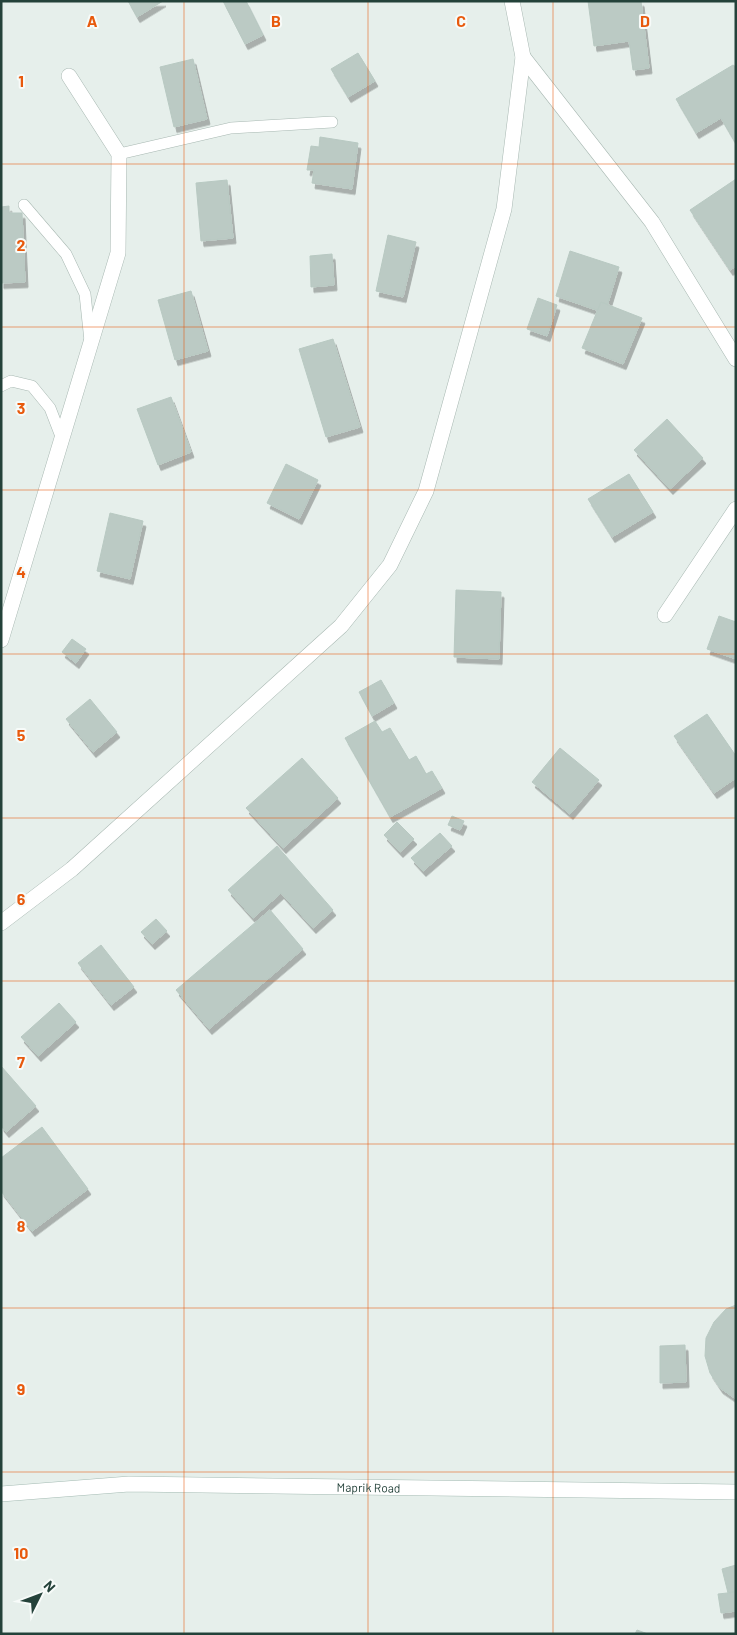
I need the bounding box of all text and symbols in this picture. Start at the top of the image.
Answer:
text: A [87,11,98,30]
text: B [271,11,281,30]
text: C [456,11,466,30]
text: D [640,11,650,30]
text: 1 [18,71,24,90]
text: 2 [17,235,26,254]
text: 3 [17,398,25,417]
text: 4 [16,562,26,581]
text: 5 [17,725,26,744]
text: 6 [17,889,26,908]
text: 7 [17,1052,25,1071]
text: 8 [17,1216,26,1235]
text: 9 [17,1379,25,1398]
street label: Maprik Road [337,1480,401,1495]
text: 10 [14,1543,28,1562]
north arrow [15,1570,65,1620]
text: N [41,1577,59,1595]

